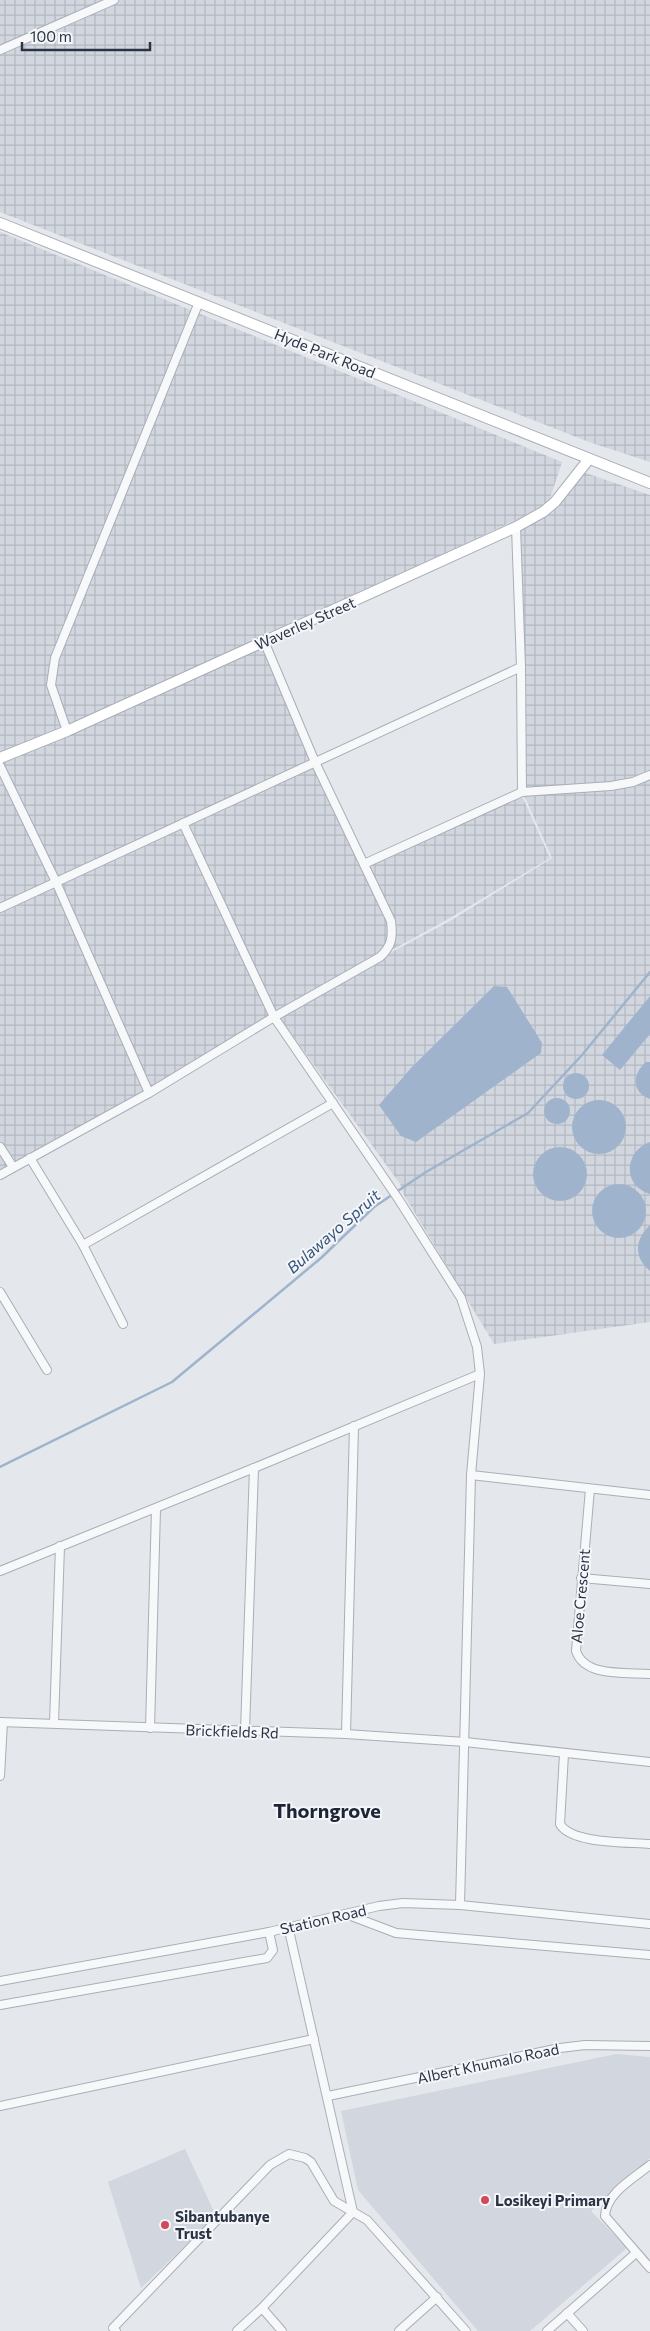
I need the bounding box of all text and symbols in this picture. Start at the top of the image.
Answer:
scale bar [22,20,150,52]
text: 100 m [30,27,72,45]
street label: Hyde Park Road [272,325,378,381]
street label: Waverley Street [252,593,358,653]
water label: Bulawayo Spruit [282,1185,384,1277]
street label: Aloe Crescent [567,1548,593,1644]
street label: Brickfields Rd [185,1720,279,1742]
district label: Thorngrove [273,1798,381,1822]
street label: Station Road [278,1900,368,1938]
street label: Albert Khumalo Road [415,2039,561,2087]
place label: Losikeyi Primary [495,2191,611,2209]
marker: Losikeyi Primary [479,2194,491,2206]
place label: Sibantubanye Trust [175,2207,270,2242]
marker: Sibantubanye Trust [159,2219,171,2231]

